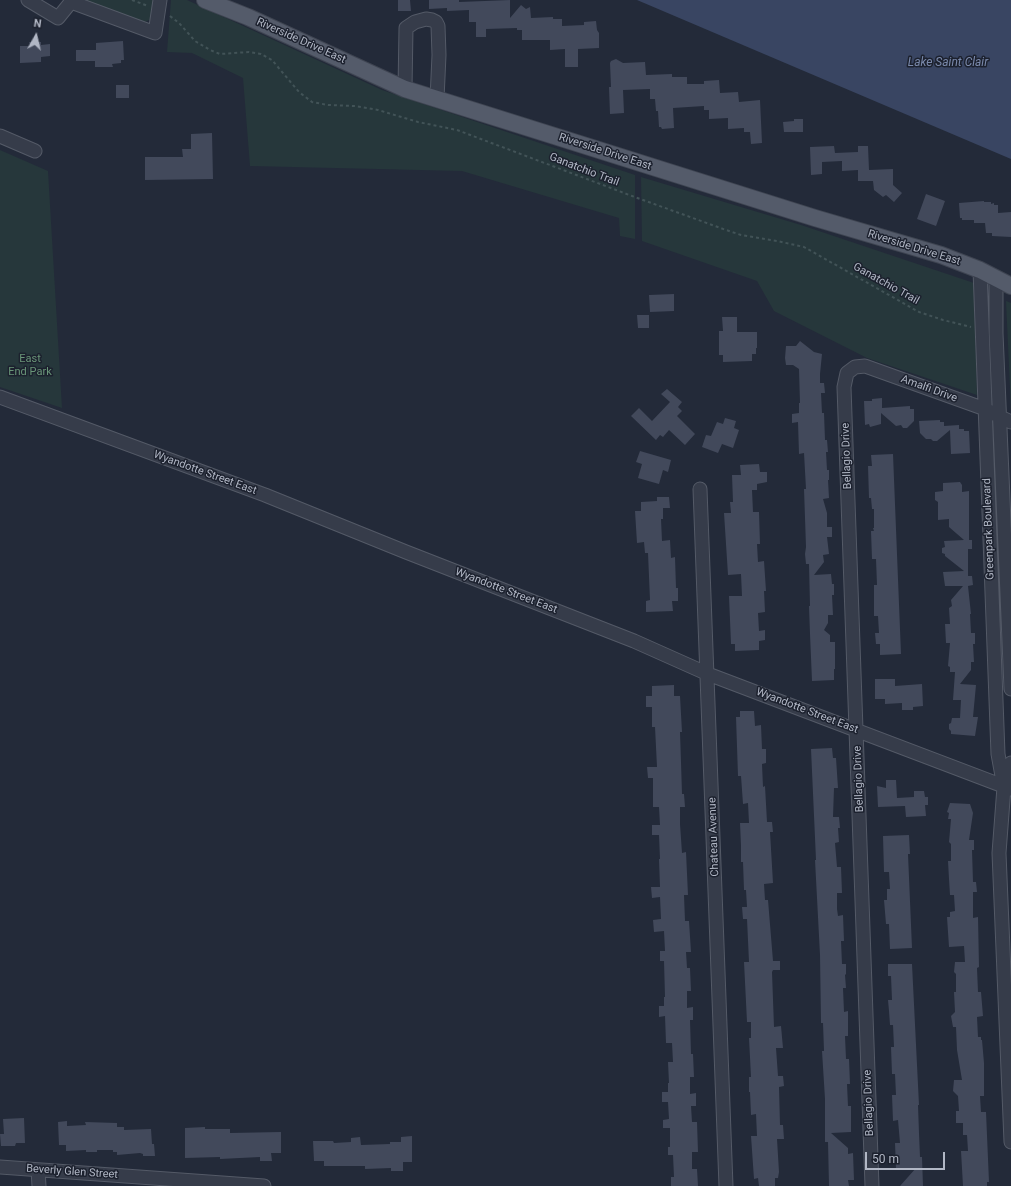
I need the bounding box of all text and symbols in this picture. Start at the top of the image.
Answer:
street label: Riverside Drive East [254,15,348,67]
north arrow [16,16,56,56]
text: N [33,17,42,31]
water label: Lake Saint Clair [908,56,988,70]
street label: Riverside Drive East [557,131,653,173]
street label: Ganatchio Trail [547,151,621,189]
street label: Riverside Drive East [866,228,962,268]
street label: Ganatchio Trail [851,260,921,308]
park label: East End Park [8,352,52,378]
street label: Amalfi Drive [899,373,959,405]
street label: Bellagio Drive [839,422,855,490]
street label: Wyandotte Street East [152,448,258,498]
street label: Greenpark Boulevard [981,478,997,580]
street label: Wyandotte Street East [453,565,559,617]
street label: Wyandotte Street East [754,685,860,737]
street label: Bellagio Drive [851,745,867,813]
street label: Chateau Avenue [706,797,722,877]
street label: Bellagio Drive [861,1069,877,1137]
scale bar [867,1144,947,1170]
text: 50 m [872,1152,899,1166]
street label: Beverly Glen Street [26,1162,118,1182]

